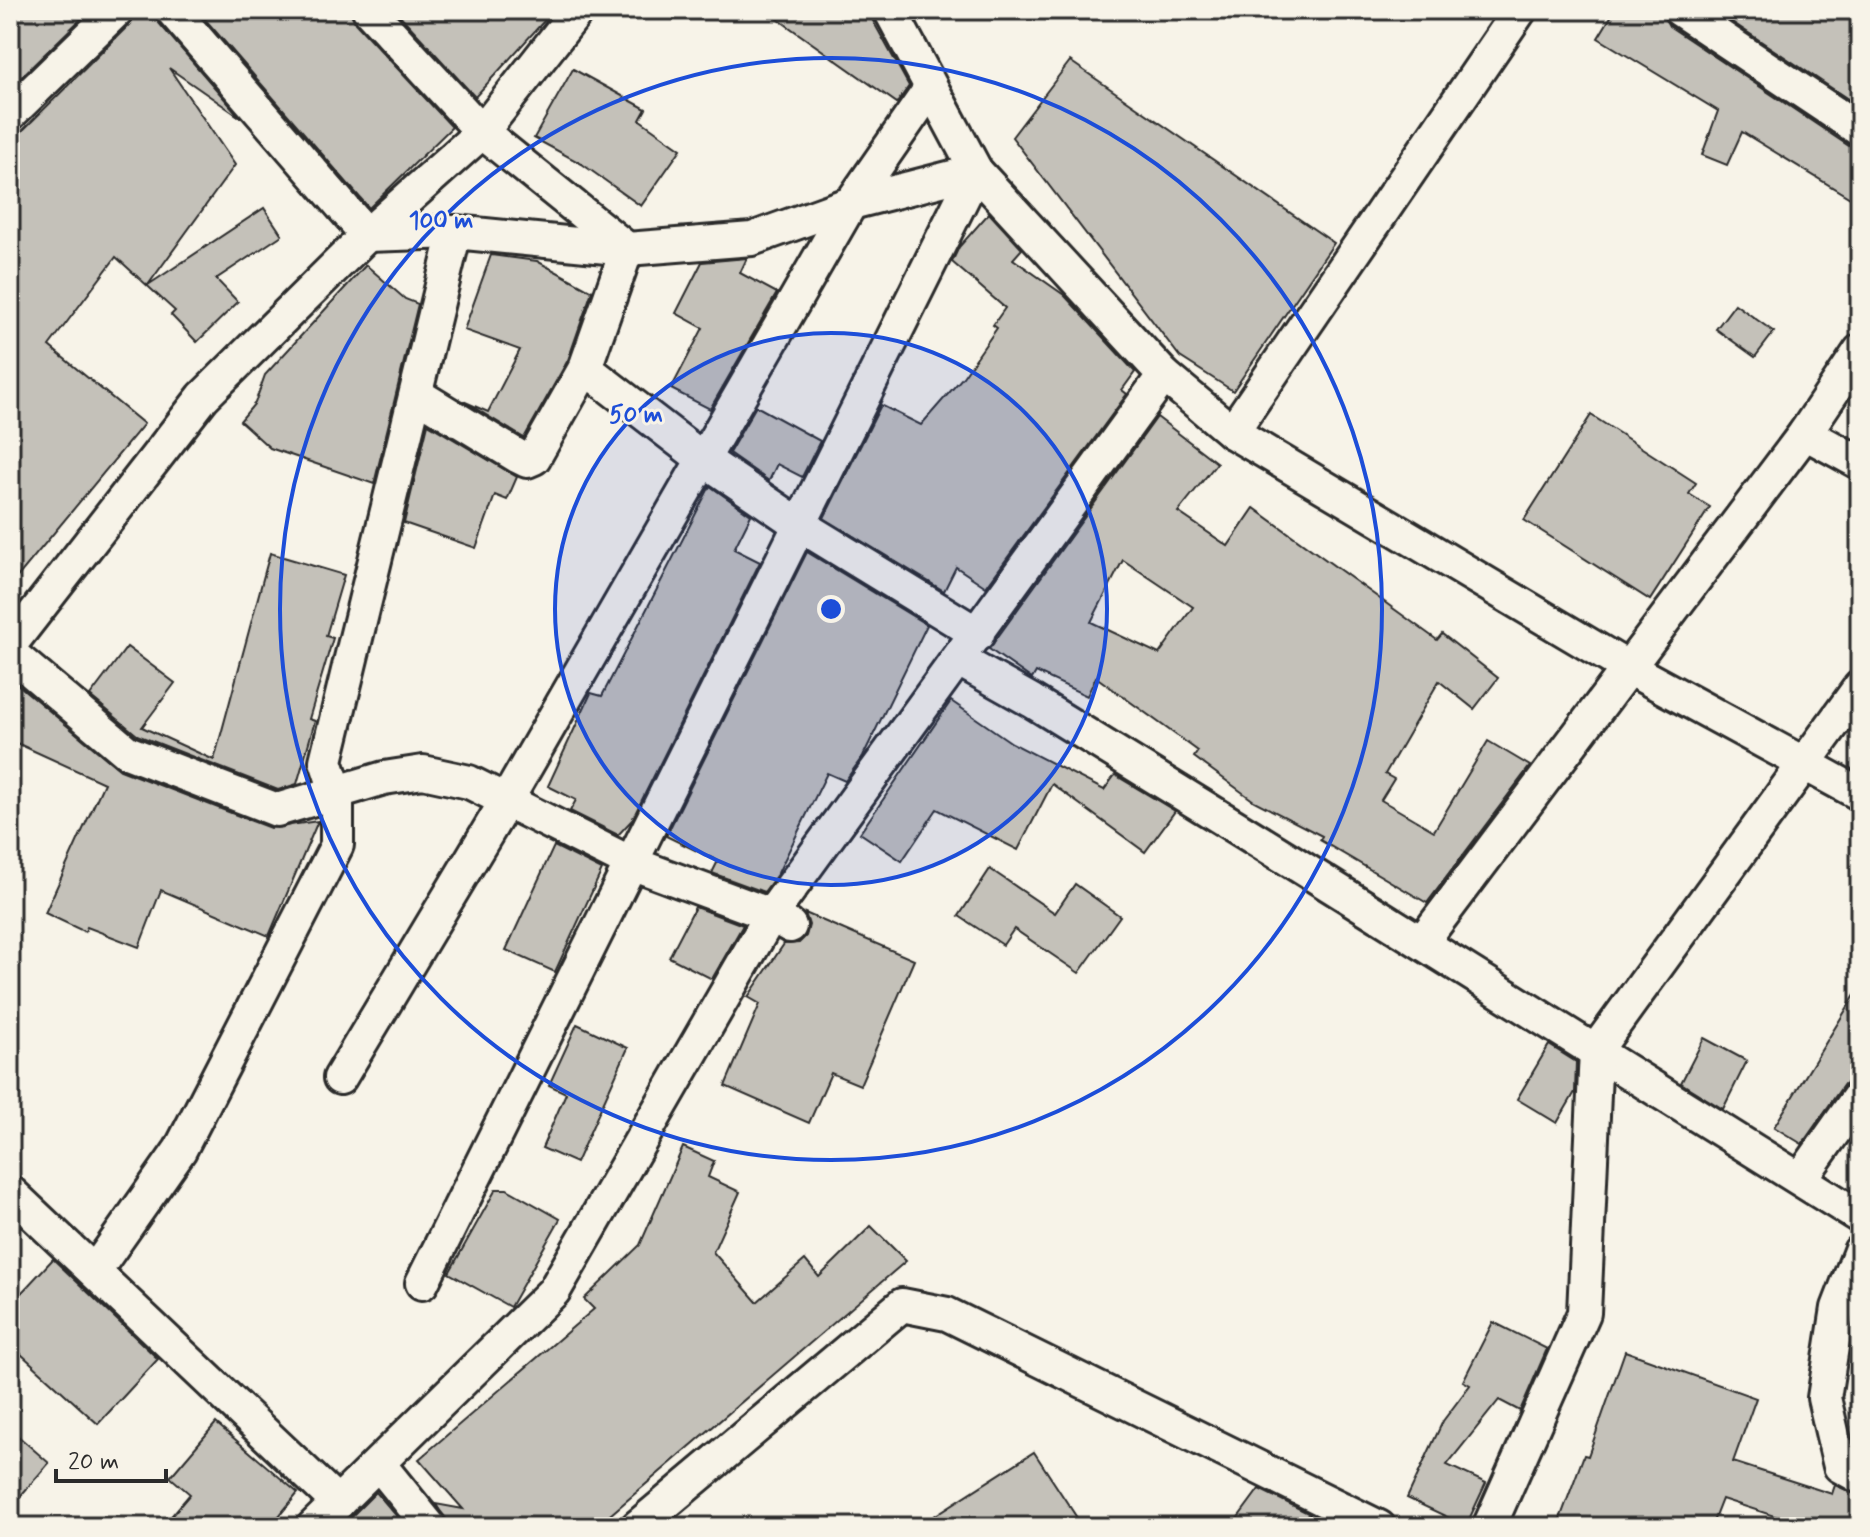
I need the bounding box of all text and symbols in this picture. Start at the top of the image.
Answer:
text: 100 m [409,206,473,237]
text: 50 m [609,400,663,431]
centre of rings [817,595,845,623]
scale bar [56,1433,166,1483]
text: 20 m [68,1447,119,1478]

